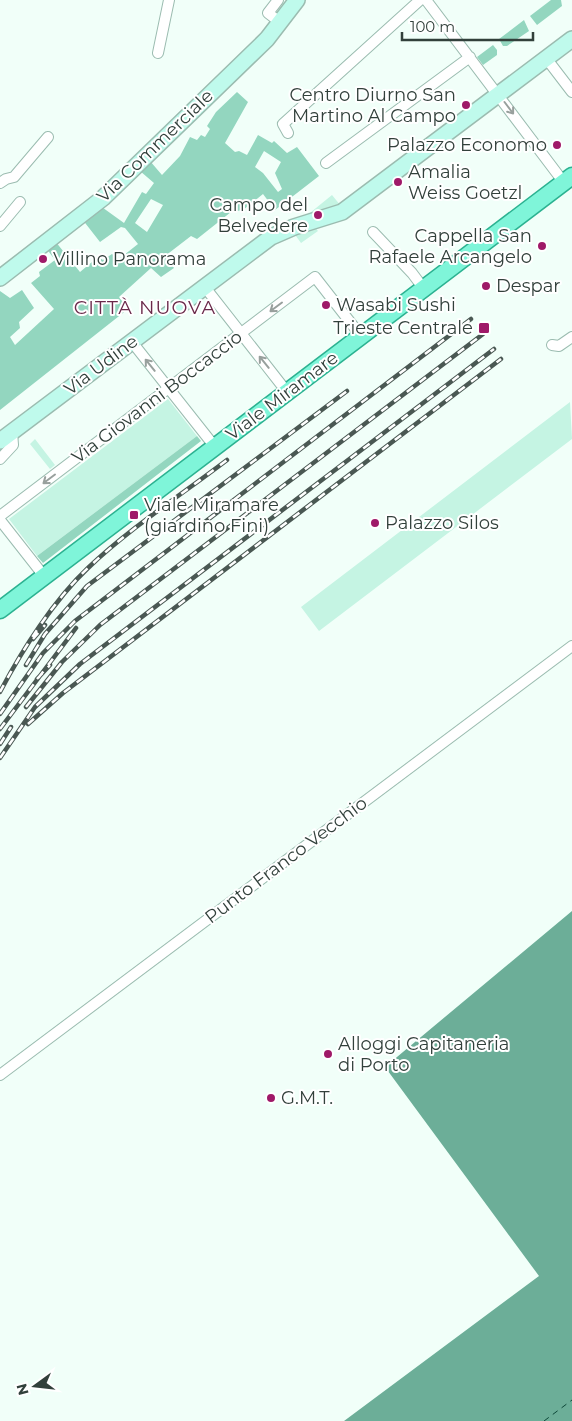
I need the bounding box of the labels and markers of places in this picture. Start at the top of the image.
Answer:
place label: Centro Diurno San Martino Al Campo [289,84,456,127]
marker: Centro Diurno San Martino Al Campo [460,99,472,111]
place label: Palazzo Economo [387,134,547,156]
marker: Palazzo Economo [551,139,563,151]
place label: Amalia Weiss Goetzl [408,161,522,204]
marker: Amalia Weiss Goetzl [392,176,404,188]
place label: Campo del Belvedere [210,194,308,237]
marker: Campo del Belvedere [312,209,324,221]
place label: Cappella San Rafaele Arcangelo [368,225,532,268]
marker: Cappella San Rafaele Arcangelo [536,240,548,252]
place label: Villino Panorama [53,248,206,270]
marker: Villino Panorama [37,253,49,265]
place label: Despar [496,275,561,297]
marker: Despar [480,280,492,292]
place label: Wasabi Sushi [336,294,456,316]
marker: Wasabi Sushi [320,299,332,311]
place label: Trieste Centrale [333,317,473,339]
marker: Trieste Centrale [477,321,491,335]
place label: Viale Miramare (giardino Fini) [144,494,279,537]
marker: Viale Miramare (giardino Fini) [128,509,140,521]
place label: Palazzo Silos [385,512,499,534]
marker: Palazzo Silos [369,517,381,529]
place label: Alloggi Capitaneria di Porto [338,1033,509,1076]
marker: Alloggi Capitaneria di Porto [322,1048,334,1060]
place label: G.M.T. [281,1087,333,1109]
marker: G.M.T. [265,1092,277,1104]

